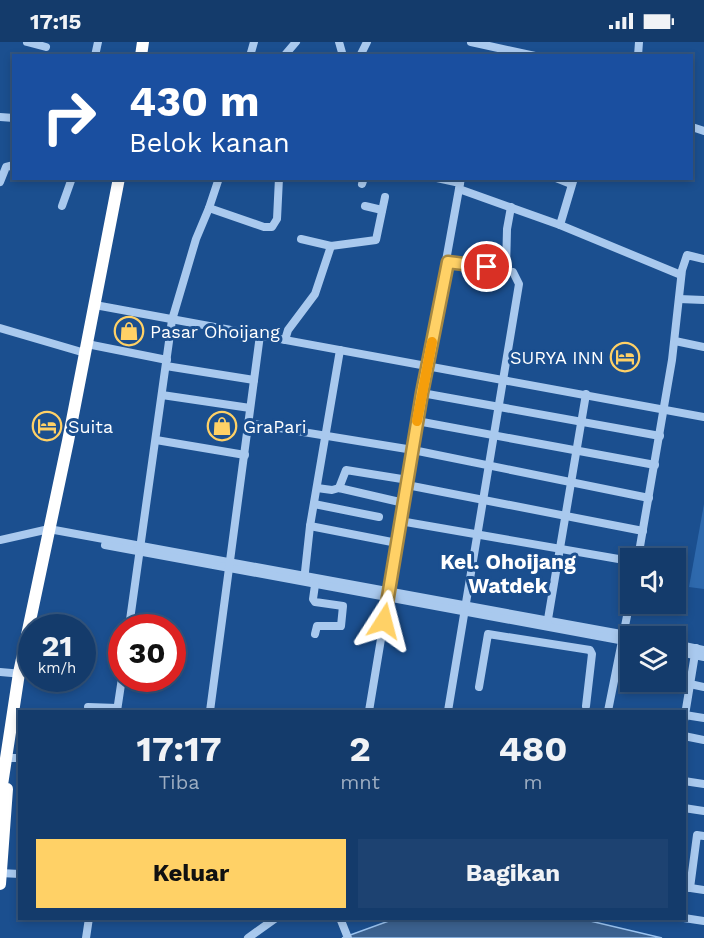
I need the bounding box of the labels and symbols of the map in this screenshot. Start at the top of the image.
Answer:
pin [461,241,512,292]
shop icon: Pasar Ohoijang [113,315,145,347]
place label: Pasar Ohoijang [150,321,280,342]
hotel icon: SURYA INN [609,341,641,373]
place label: SURYA INN [510,347,604,368]
hotel icon: Suita [31,410,63,442]
shop icon: GraPari [206,410,238,442]
place label: Suita [68,416,113,437]
place label: GraPari [243,416,307,437]
district label: Kel. Ohoijang Watdek [440,549,576,598]
position arrow [352,589,416,653]
speed limit sign: 30 [108,614,186,692]

